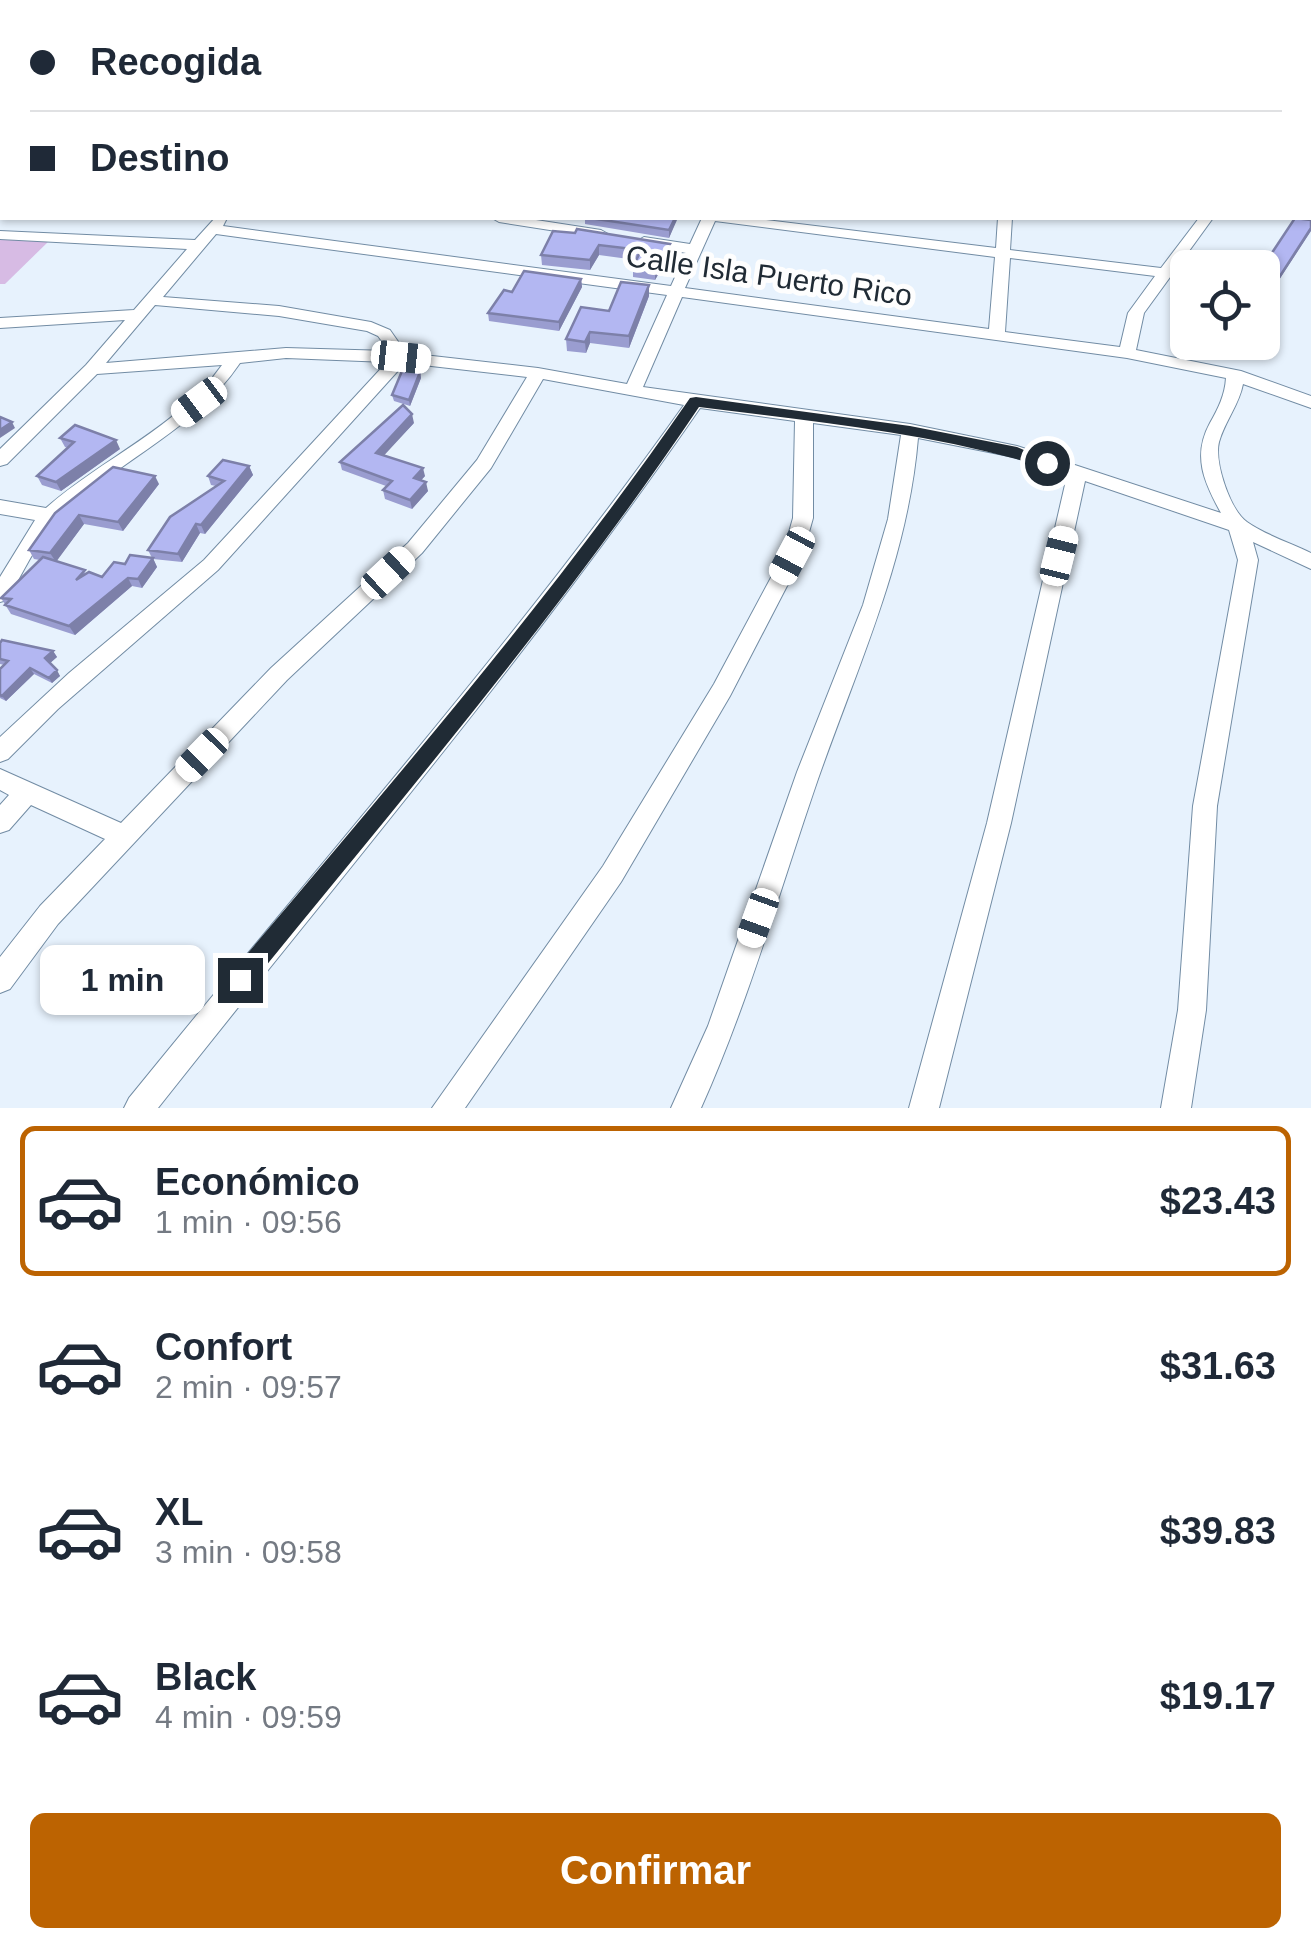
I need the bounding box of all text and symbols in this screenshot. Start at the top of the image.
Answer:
text: Recogida [90,41,261,83]
text: Destino [90,137,229,179]
street label: Calle Isla Puerto Rico [624,239,914,312]
map controls [1170,250,1280,360]
button: locate [1170,250,1280,360]
car [370,339,432,375]
car [166,372,232,432]
route start [1025,441,1070,486]
car [765,522,819,590]
car [1037,523,1081,589]
car [356,542,420,604]
car [170,723,234,787]
car [734,885,782,951]
callout: 1 min [40,945,205,1015]
route end [218,958,263,1003]
text: 1 min [81,962,164,998]
icon: car [35,1156,125,1246]
text: Económico [155,1161,360,1203]
text: $23.43 [1160,1180,1276,1222]
text: 1 min · 09:56 [155,1204,342,1240]
icon: car [35,1321,125,1411]
text: Confort [155,1326,292,1368]
text: $31.63 [1160,1345,1276,1387]
text: 2 min · 09:57 [155,1369,342,1405]
icon: car [35,1486,125,1576]
text: XL [155,1491,204,1533]
text: $39.83 [1160,1510,1276,1552]
text: 3 min · 09:58 [155,1534,342,1570]
icon: car [35,1651,125,1741]
text: Black [155,1656,256,1698]
text: $19.17 [1160,1675,1276,1717]
text: 4 min · 09:59 [155,1699,342,1735]
button: Confirmar [30,1813,1281,1928]

